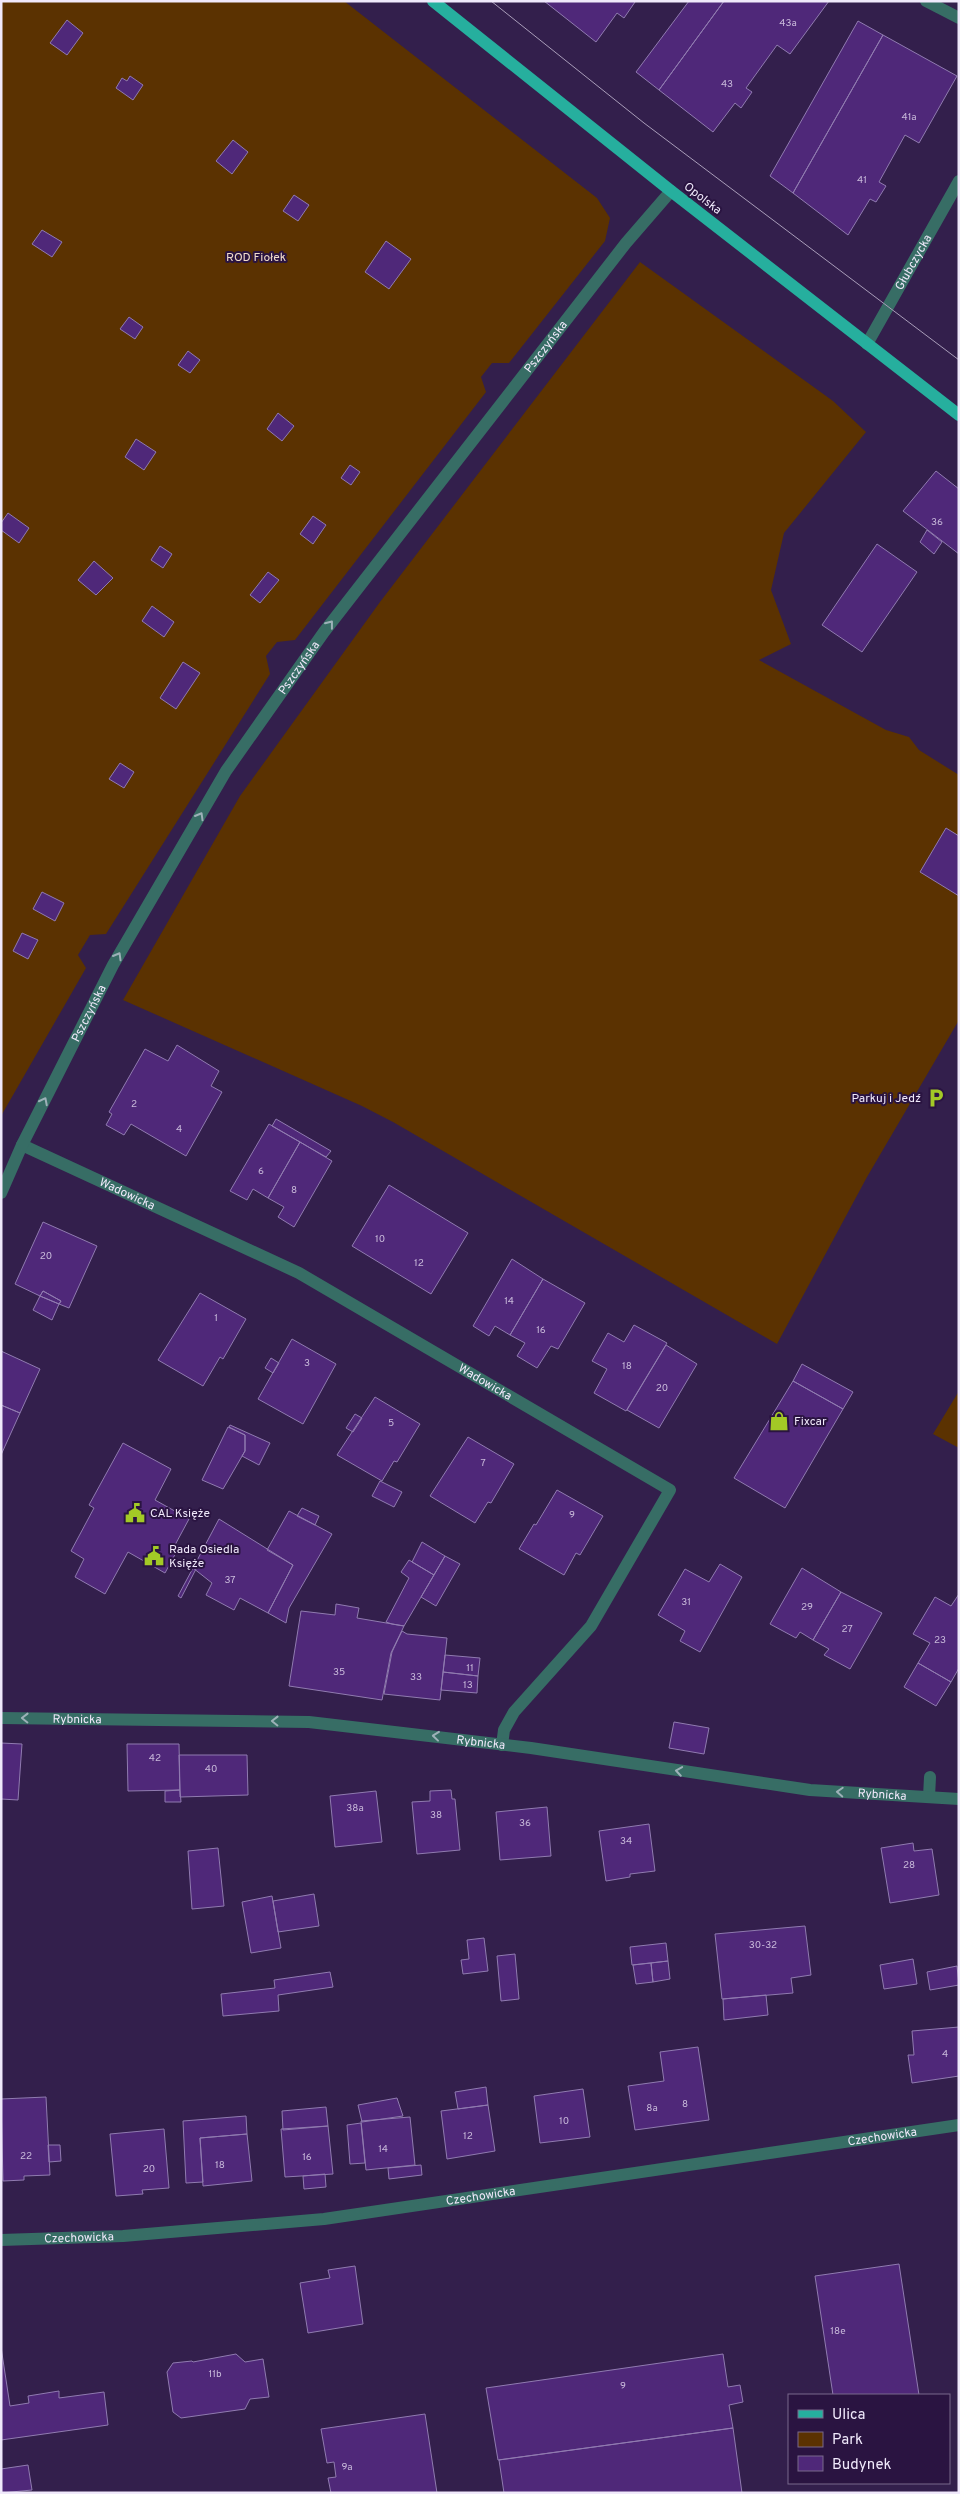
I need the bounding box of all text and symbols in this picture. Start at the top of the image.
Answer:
house number: 43a [779,17,797,30]
house number: 43 [721,78,733,91]
house number: 41a [902,111,916,124]
house number: 41 [857,174,867,187]
street label: Opolska [680,179,725,219]
street label: Głubczycka [892,232,936,293]
park label: ROD Fiołek [226,250,286,266]
street label: Pszczyńska [521,318,572,377]
house number: 36 [931,516,943,529]
one-way arrow [325,621,333,630]
street label: Pszczyńska [275,638,324,698]
one-way arrow [193,812,203,821]
one-way arrow [112,953,122,962]
street label: Pszczyńska [68,982,111,1045]
parking icon: Parkuj i Jedź [925,1087,947,1109]
place label: Parkuj i Jedź [851,1091,921,1107]
one-way arrow [38,1097,48,1106]
house number: 2 [131,1098,137,1111]
house number: 4 [176,1123,182,1136]
house number: 6 [258,1165,264,1178]
street label: Wadowicka [96,1175,157,1214]
house number: 8 [291,1184,297,1197]
house number: 10 [375,1233,385,1246]
house number: 20 [40,1250,52,1263]
house number: 12 [414,1257,424,1270]
house number: 14 [504,1295,514,1308]
house number: 1 [214,1312,218,1325]
house number: 16 [536,1324,546,1337]
house number: 3 [304,1357,310,1370]
house number: 18 [622,1360,632,1373]
street label: Wadowicka [455,1361,515,1405]
house number: 20 [656,1382,668,1395]
shop icon: Fixcar [768,1410,790,1432]
place label: Fixcar [794,1414,827,1430]
house number: 5 [388,1417,394,1430]
house number: 7 [480,1457,486,1470]
public building icon: CAL Księże [124,1502,146,1524]
place label: CAL Księże [150,1506,210,1522]
house number: 9 [569,1509,575,1522]
place label: Rada Osiedla Księże [169,1542,239,1572]
public building icon: Rada Osiedla Księże [143,1545,165,1567]
house number: 37 [224,1574,236,1587]
house number: 31 [681,1596,691,1609]
house number: 29 [801,1601,813,1614]
house number: 27 [841,1623,853,1636]
house number: 23 [934,1634,946,1647]
house number: 11 [466,1662,474,1675]
house number: 35 [333,1666,345,1679]
house number: 33 [410,1671,422,1684]
house number: 13 [463,1679,473,1692]
street label: Rybnicka [52,1712,102,1728]
one-way arrow [20,1713,28,1723]
one-way arrow [270,1716,278,1726]
one-way arrow [432,1731,440,1742]
street label: Rybnicka [455,1732,506,1754]
house number: 42 [149,1752,161,1765]
house number: 40 [205,1763,217,1776]
one-way arrow [675,1766,684,1776]
one-way arrow [836,1786,844,1797]
street label: Rybnicka [857,1786,907,1805]
house number: 38a [346,1802,364,1815]
house number: 38 [430,1809,442,1822]
house number: 36 [519,1817,531,1830]
house number: 34 [620,1835,632,1848]
house number: 28 [903,1859,915,1872]
house number: 30-32 [749,1939,777,1952]
house number: 4 [942,2048,948,2061]
house number: 8 [682,2098,688,2111]
house number: 8a [646,2102,658,2115]
house number: 10 [559,2115,569,2128]
street label: Czechowicka [847,2124,918,2150]
house number: 12 [463,2130,473,2143]
house number: 14 [378,2143,388,2156]
house number: 22 [20,2150,32,2163]
house number: 16 [302,2151,312,2164]
house number: 18 [215,2159,225,2172]
house number: 20 [143,2163,155,2176]
street label: Czechowicka [445,2184,516,2210]
street label: Czechowicka [44,2229,114,2248]
house number: 18e [830,2325,846,2338]
house number: 11b [208,2368,222,2381]
house number: 9 [620,2380,626,2393]
legend [788,2394,950,2484]
text: Ulica [832,2406,865,2425]
text: Park [832,2431,863,2450]
text: Budynek [832,2456,891,2475]
house number: 9a [341,2461,353,2474]

